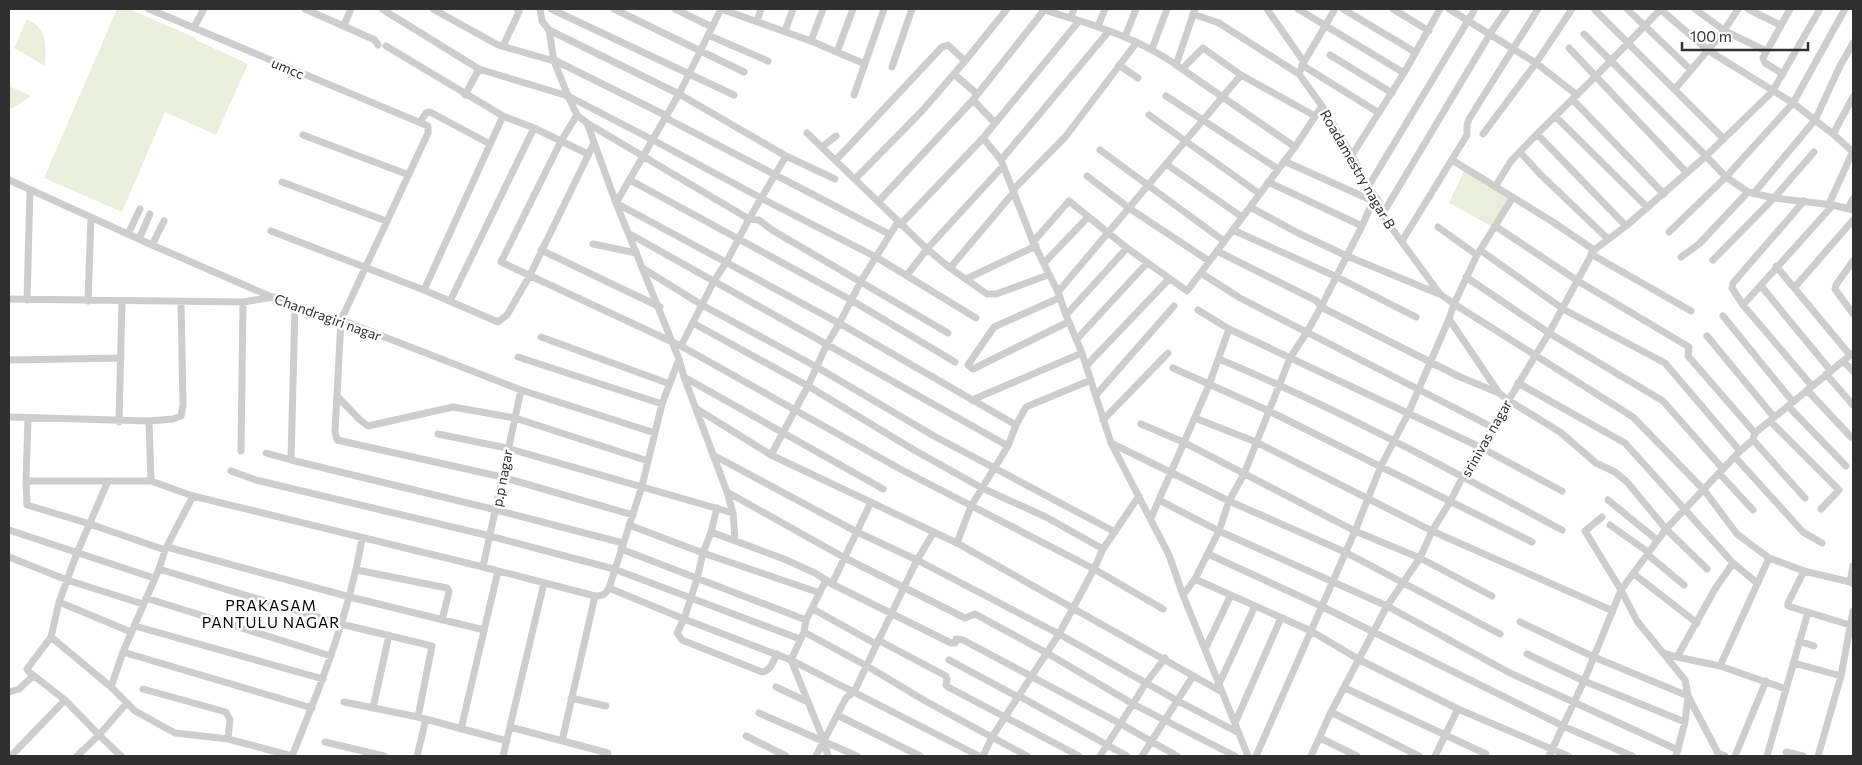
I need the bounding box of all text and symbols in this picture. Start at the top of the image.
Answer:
scale bar [1682,20,1808,52]
text: 100 m [1690,27,1732,45]
street label: umcc [269,54,307,82]
street label: Roadamestry nagar B [1317,106,1399,232]
street label: Chandragiri nagar [272,290,384,344]
street label: srinivas nagar [1457,396,1515,480]
street label: p.p nagar [488,448,516,508]
district label: PRAKASAM PANTULU NAGAR [202,596,340,631]

